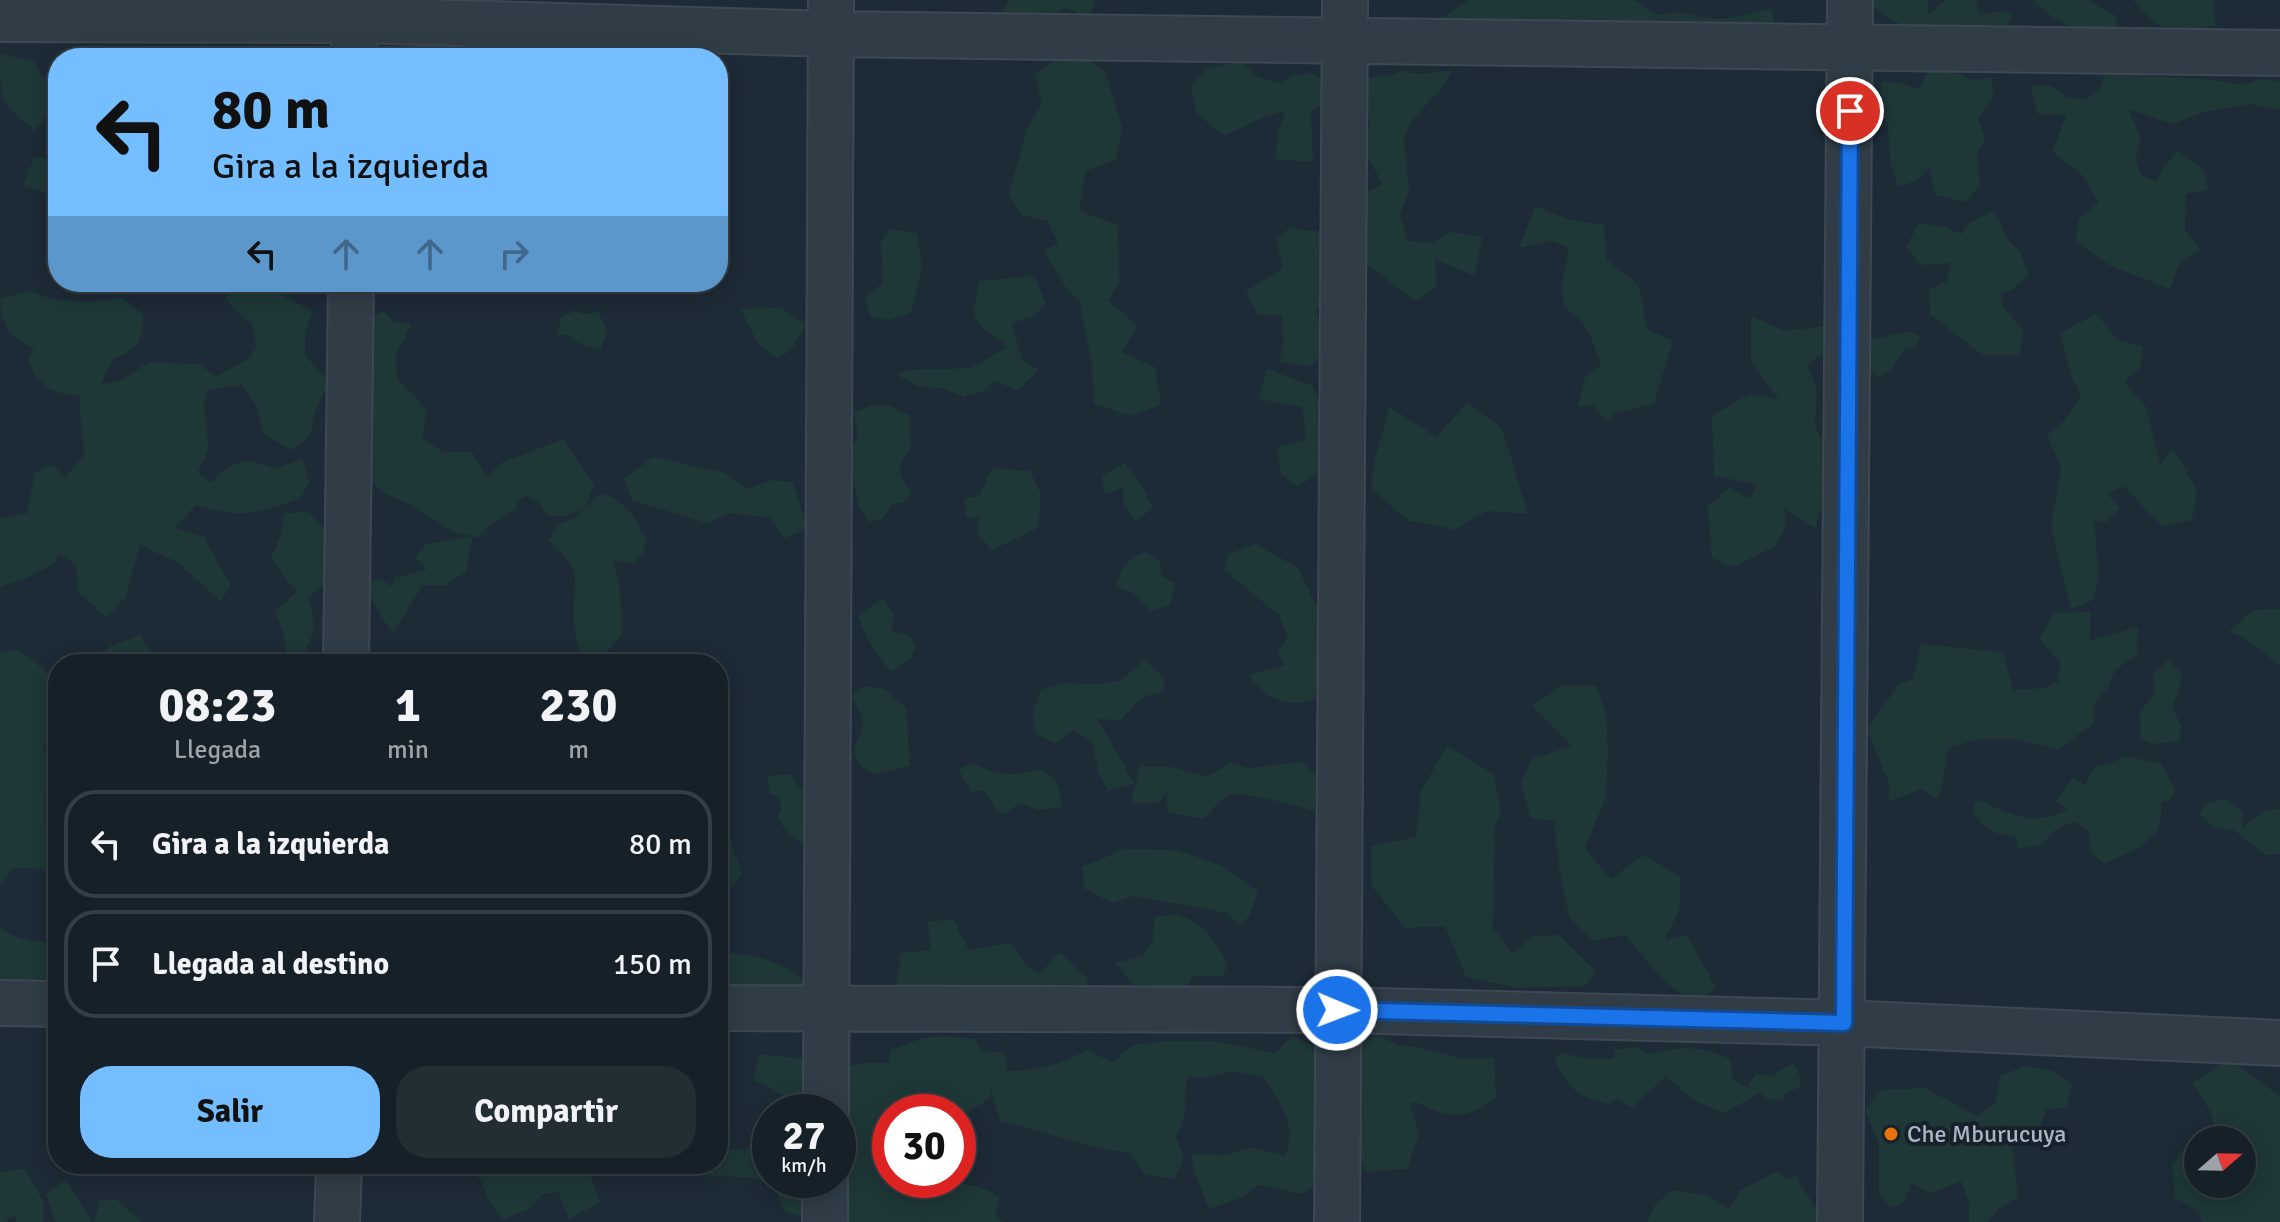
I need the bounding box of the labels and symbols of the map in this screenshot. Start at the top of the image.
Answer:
pin [1816,77,1884,145]
position arrow [1295,968,1379,1052]
speed limit sign: 30 [872,1094,976,1198]
place label: Che Mburucuya [1907,1119,2066,1149]
marker: Che Mburucuya [1882,1125,1900,1143]
north arrow [2184,1126,2256,1198]

